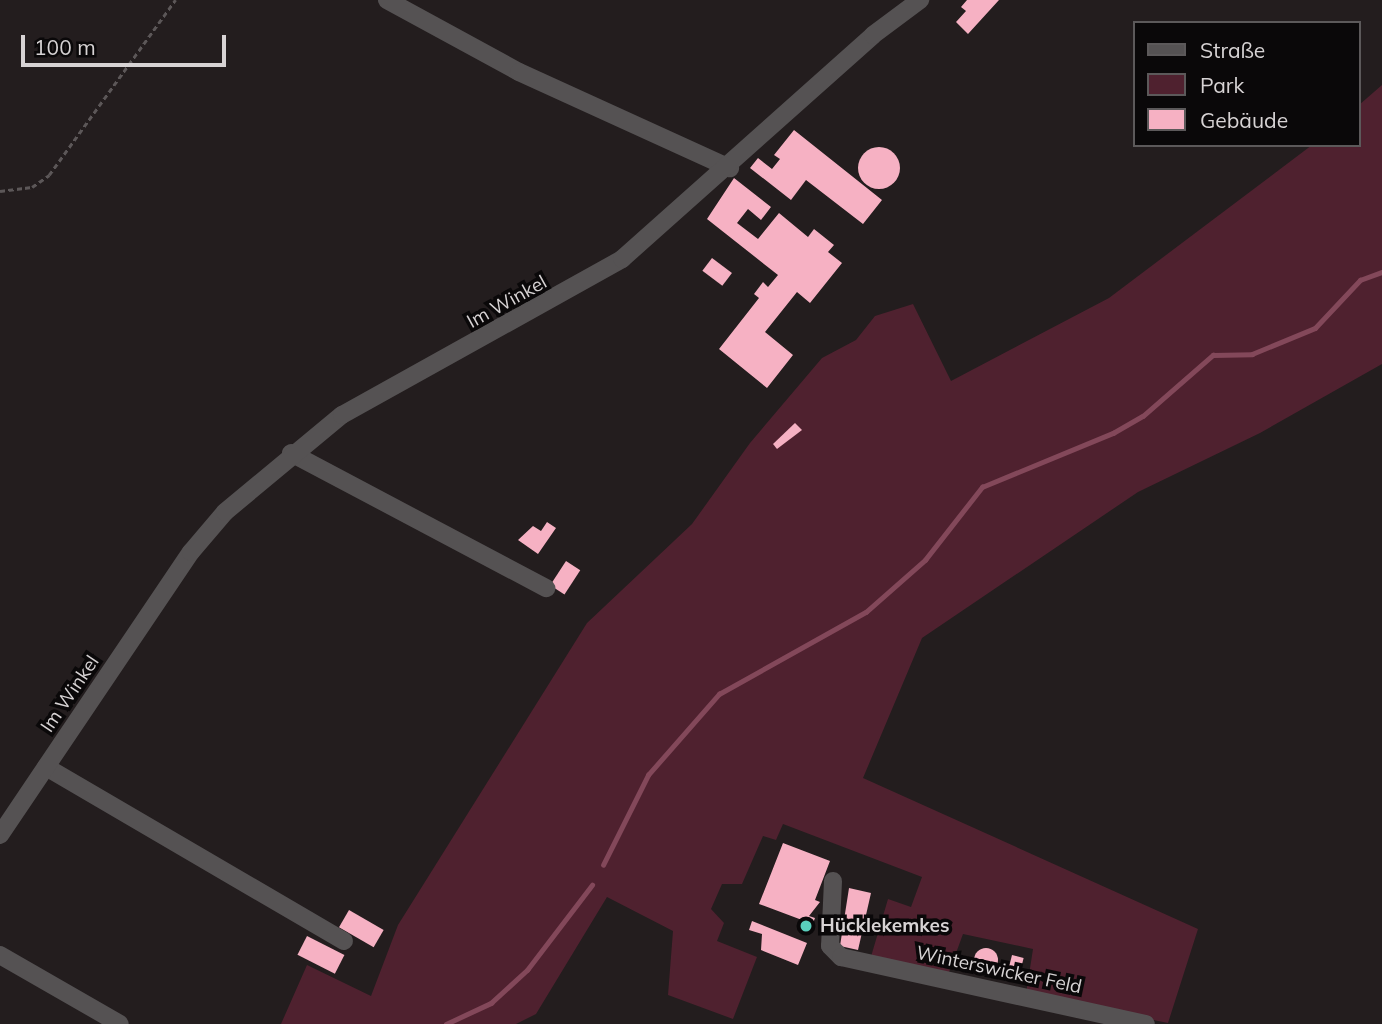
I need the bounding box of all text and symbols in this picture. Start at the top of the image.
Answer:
scale bar [24,21,229,65]
legend [1134,21,1361,147]
text: 100 m [34,34,96,60]
text: Straße [1200,37,1265,63]
text: Park [1200,72,1244,98]
text: Gebäude [1200,107,1288,133]
street label: Im Winkel [463,271,551,333]
street label: Im Winkel [36,651,104,737]
place label: Hücklekemkes [820,915,949,937]
marker: Hücklekemkes [798,918,814,934]
street label: Winterswicker Feld [914,941,1084,999]

